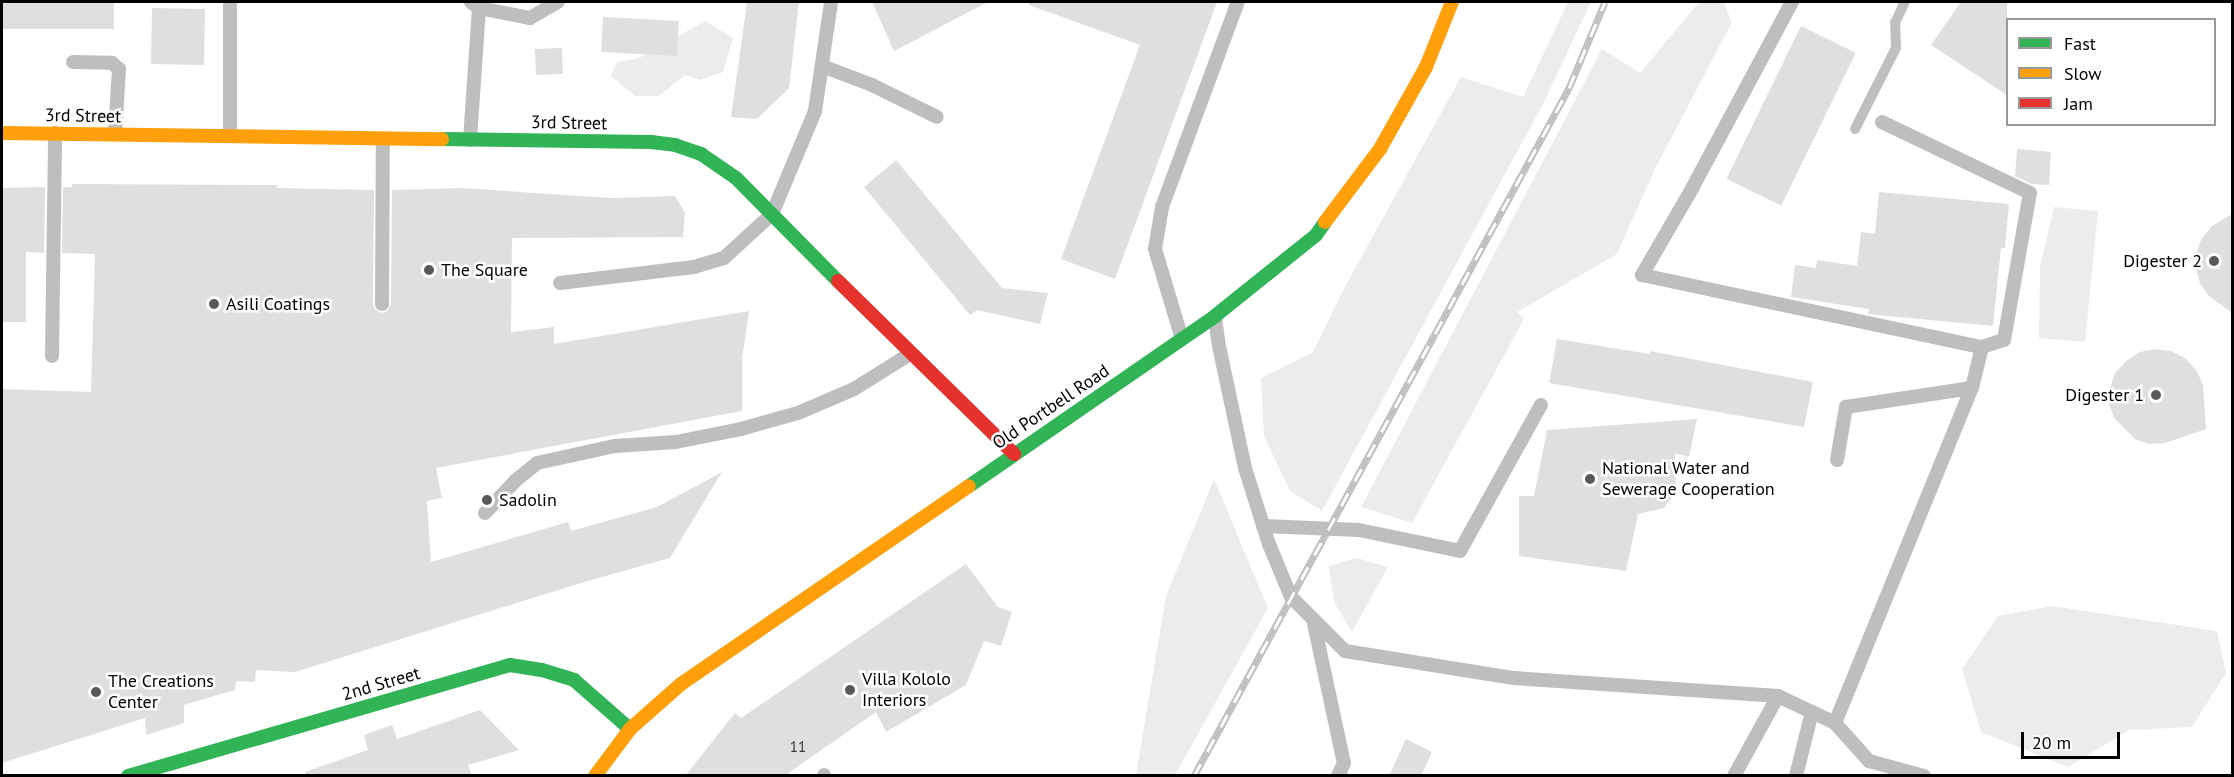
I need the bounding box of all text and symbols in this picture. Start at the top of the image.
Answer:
legend [2006,18,2216,126]
text: Fast [2064,32,2096,55]
text: Slow [2064,62,2102,85]
text: Jam [2064,92,2093,115]
street label: 3rd Street [45,105,121,127]
street label: 3rd Street [531,112,607,134]
place label: Digester 2 [2123,250,2202,272]
marker: Digester 2 [2207,254,2221,268]
place label: The Square [441,259,528,281]
marker: The Square [422,263,436,277]
place label: Asili Coatings [226,293,330,315]
marker: Asili Coatings [207,297,221,311]
street label: Old Portbell Road [989,360,1113,454]
place label: Digester 1 [2065,384,2144,406]
marker: Digester 1 [2149,388,2163,402]
place label: National Water and Sewerage Cooperation [1602,458,1775,500]
marker: National Water and Sewerage Cooperation [1583,472,1597,486]
place label: Sadolin [499,489,557,511]
marker: Sadolin [480,493,494,507]
street label: 2nd Street [340,663,422,705]
place label: Villa Kololo Interiors [862,669,951,712]
place label: The Creations Center [108,671,214,714]
marker: Villa Kololo Interiors [843,683,857,697]
marker: The Creations Center [89,685,103,699]
scale bar [2024,720,2123,758]
text: 20 m [2032,731,2071,754]
house number: 11 [790,738,806,756]

